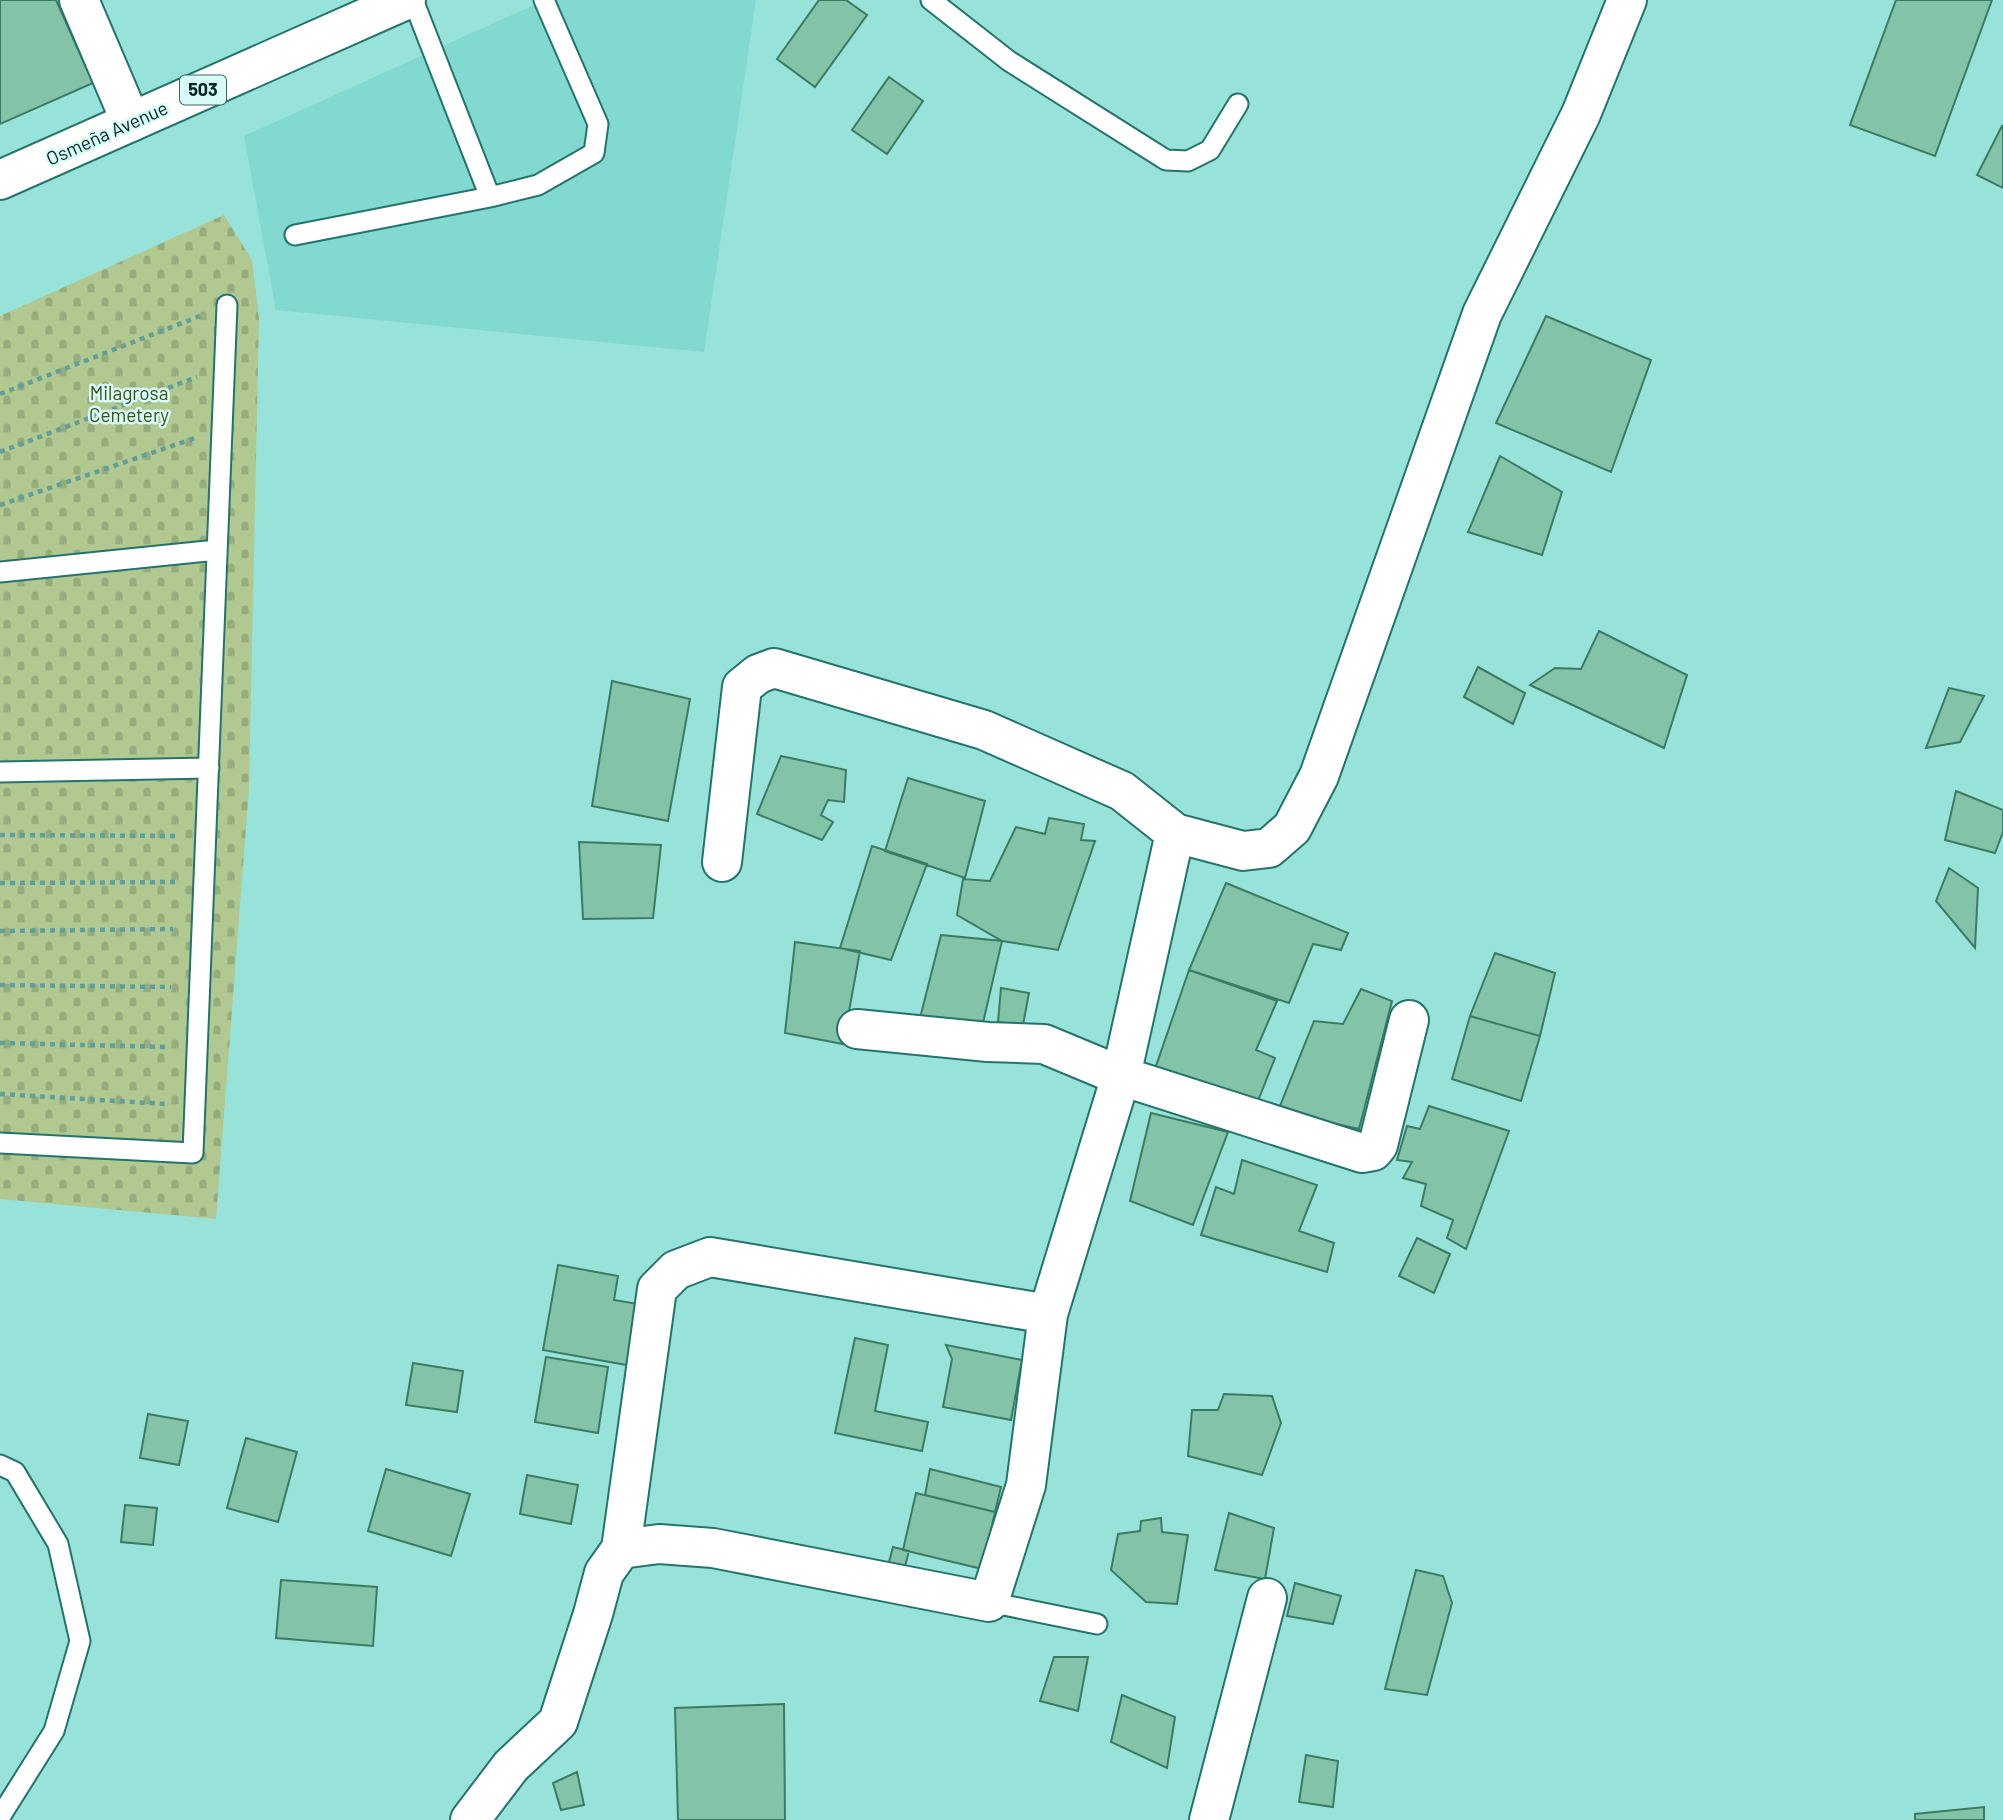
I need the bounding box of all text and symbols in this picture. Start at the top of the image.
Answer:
road number: 503 [180,76,226,104]
street label: Osmeña Avenue [42,95,171,170]
park label: Milagrosa Cemetery [89,381,169,426]

